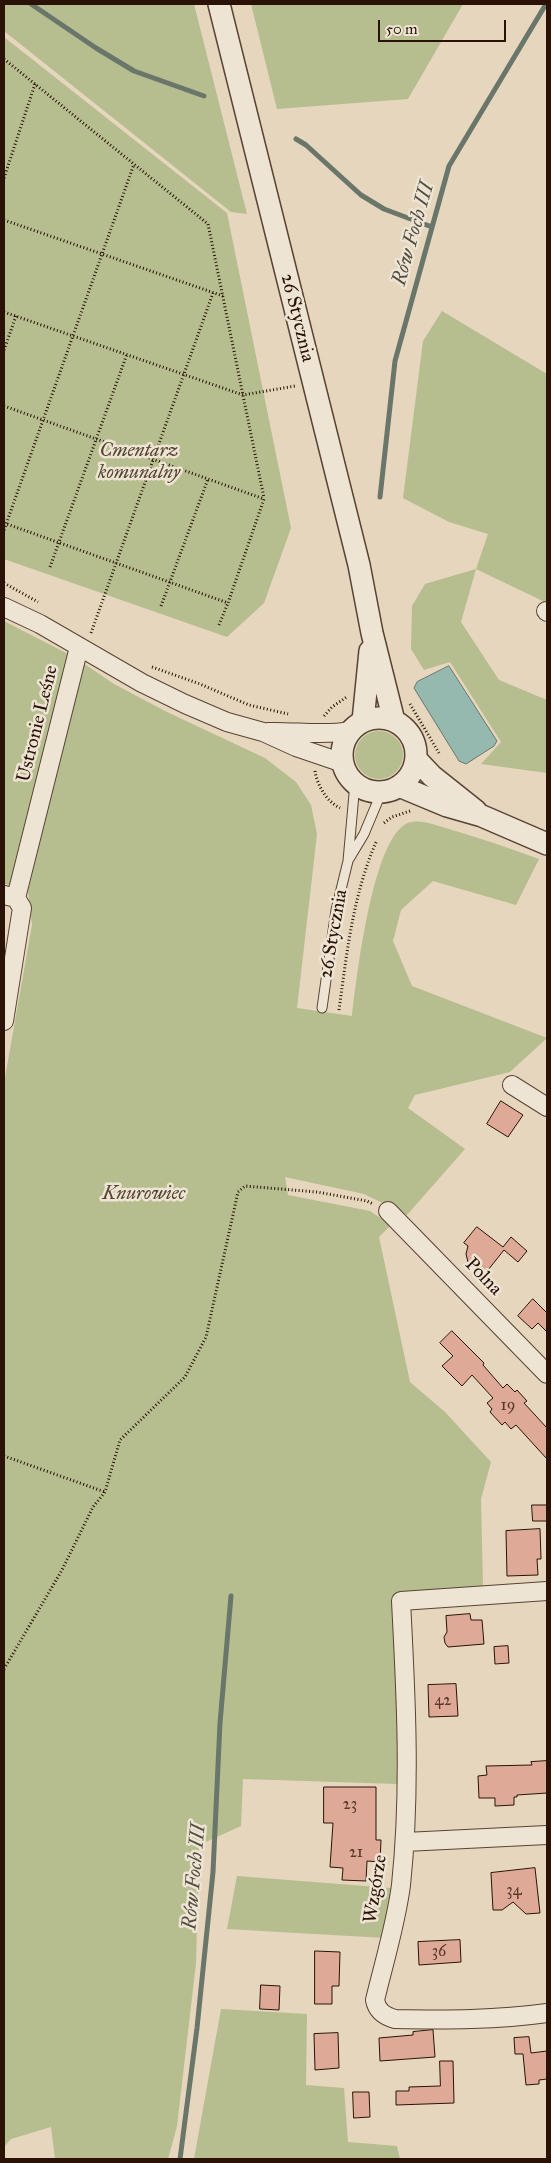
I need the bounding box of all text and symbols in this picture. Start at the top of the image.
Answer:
scale bar [381,10,508,42]
text: 50 m [386,20,418,38]
water label: Rów Foch III [388,180,440,288]
street label: 26 Stycznia [275,272,319,364]
park label: Cmentarz komunalny [98,440,180,484]
street label: Ustronie Leśne [12,663,64,785]
street label: 26 Stycznia [315,888,353,980]
park label: Knurowiec [103,1183,185,1205]
street label: Polna [460,1253,506,1301]
house number: 19 [501,1396,515,1416]
house number: 42 [435,1691,451,1711]
house number: 23 [343,1795,357,1815]
water label: Rów Foch III [178,1823,212,1931]
house number: 21 [349,1843,363,1863]
street label: Wzgórze [359,1853,393,1925]
house number: 34 [506,1881,522,1901]
house number: 36 [432,1942,446,1962]

